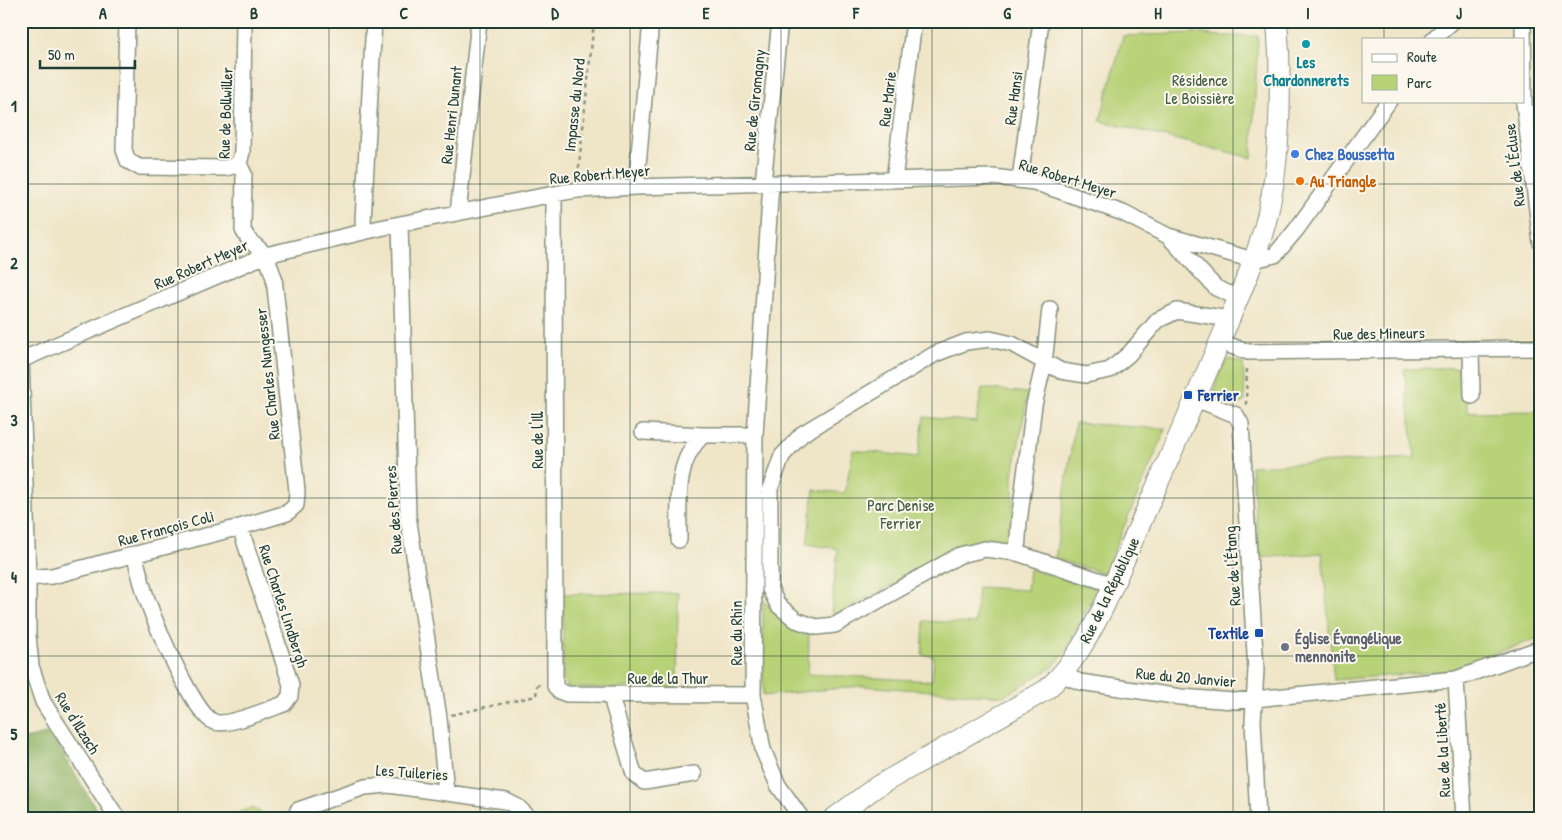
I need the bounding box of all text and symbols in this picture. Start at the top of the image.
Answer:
text: A [99,2,107,24]
text: B [250,2,258,24]
text: C [400,2,409,24]
text: D [551,2,559,24]
text: E [702,2,710,24]
text: F [852,2,860,24]
text: G [1003,2,1011,24]
text: H [1154,2,1162,24]
text: I [1306,2,1310,24]
text: J [1456,2,1462,24]
scale bar [40,38,135,70]
marker: Les Chardonnerets [1300,38,1312,50]
legend [1362,38,1524,102]
text: 50 m [48,44,75,65]
text: Route [1407,46,1437,67]
street label: Rue de Giromagny [738,48,770,152]
place label: Les Chardonnerets [1263,51,1350,91]
street label: Impasse du Nord [558,57,590,153]
street label: Rue Henri Dunant [435,64,467,165]
street label: Rue de Bollwiller [212,67,238,159]
street label: Rue Marie [873,69,901,128]
park label: Résidence Le Boissière [1166,69,1235,109]
street label: Rue Hansi [998,70,1028,126]
text: Parc [1407,72,1432,93]
text: 1 [11,95,17,117]
street label: Rue de l'Écluse [1498,122,1530,208]
place label: Chez Boussetta [1305,143,1395,165]
marker: Chez Boussetta [1289,148,1301,160]
street label: Rue Robert Meyer [1017,153,1119,203]
street label: Rue Robert Meyer [549,159,651,189]
place label: Au Triangle [1310,170,1377,193]
marker: Au Triangle [1294,175,1306,187]
street label: Rue Robert Meyer [150,233,252,295]
text: 2 [10,252,18,274]
street label: Rue Charles Nungesser [249,307,285,441]
street label: Rue des Mineurs [1333,321,1425,345]
place label: Ferrier [1197,384,1240,406]
marker: Ferrier [1182,389,1194,401]
text: 3 [10,409,18,431]
street label: Rue de l'Ill [526,411,548,469]
street label: Rue des Pierres [379,465,407,555]
park label: Parc Denise Ferrier [867,494,935,534]
street label: Rue François Coli [116,505,216,551]
street label: Rue de l'Étang [1218,525,1246,607]
street label: Rue de la République [1074,533,1145,647]
street label: Rue Charles Lindbergh [254,542,314,671]
text: 4 [11,566,17,588]
street label: Rue du Rhin [725,601,747,665]
place label: Textile [1207,622,1250,644]
marker: Textile [1253,627,1265,639]
place label: Église Évangélique mennonite [1295,627,1402,667]
marker: Église Évangélique mennonite [1279,641,1291,653]
street label: Rue du 20 Janvier [1135,662,1237,692]
street label: Rue de la Thur [628,667,708,689]
street label: Rue d'Illzach [50,688,106,758]
street label: Rue de la Liberté [1429,701,1455,798]
text: 5 [11,723,18,745]
street label: Les Tuileries [375,758,449,786]

